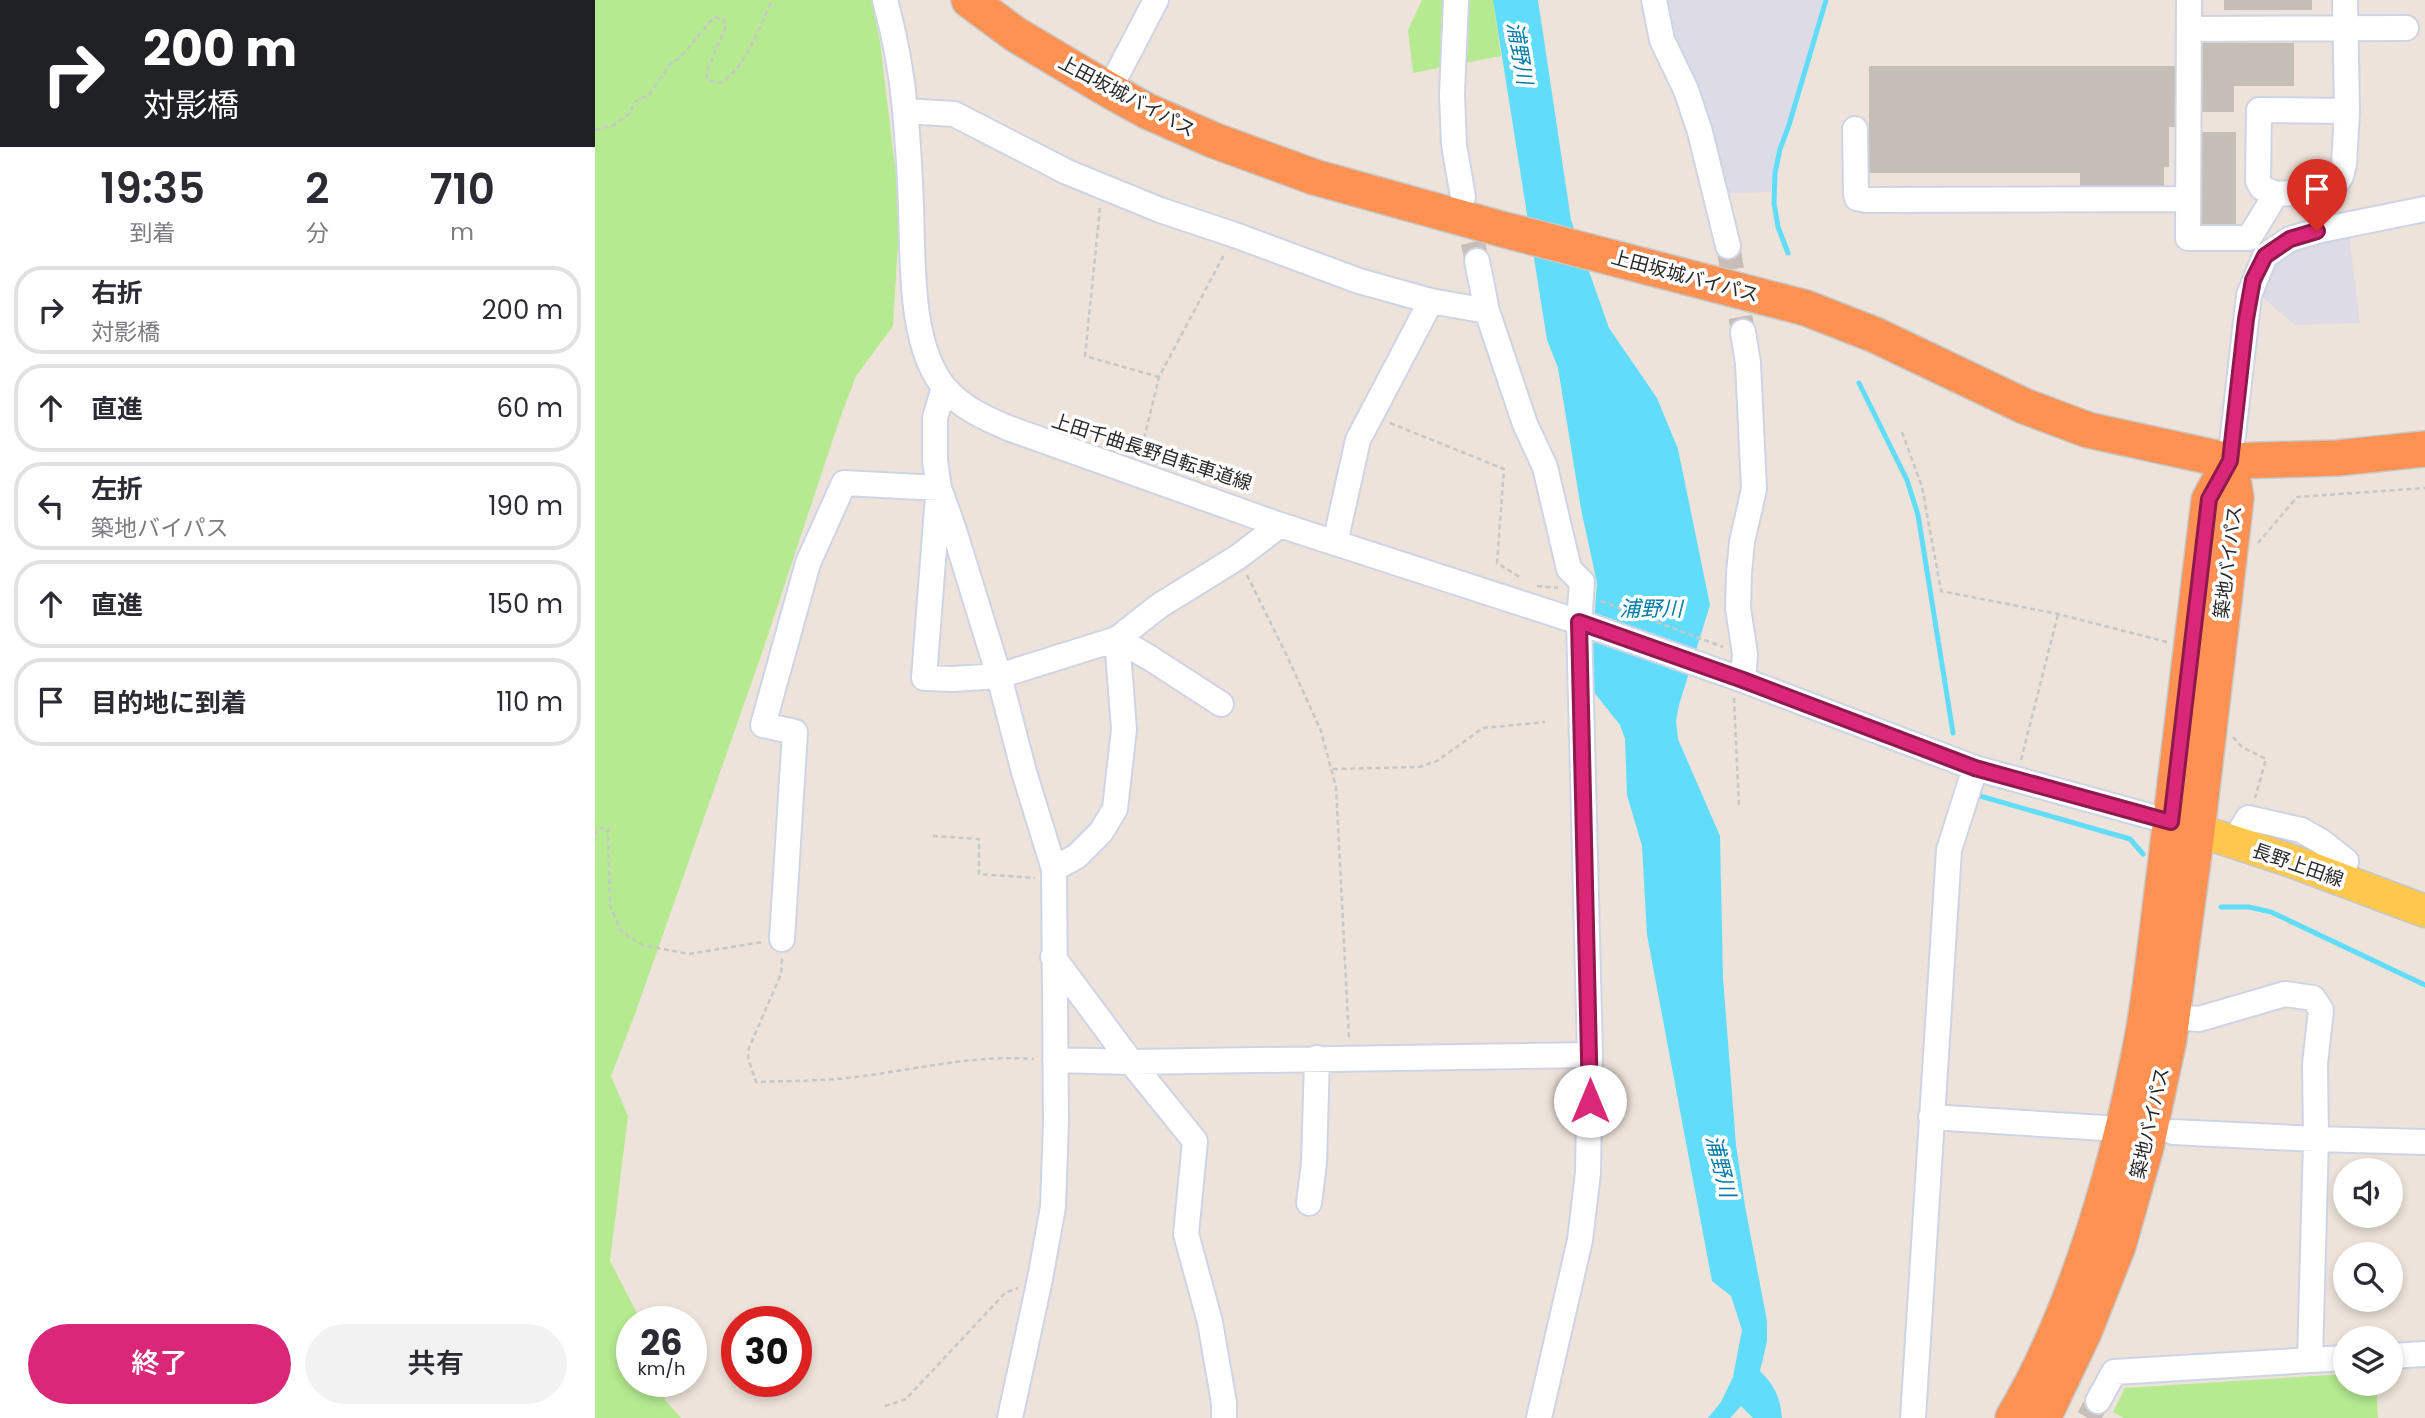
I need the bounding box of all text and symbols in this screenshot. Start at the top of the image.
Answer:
text: 200 m [143,15,297,83]
water label: 浦野川 [1500,19,1540,89]
icon: right [28,28,119,119]
street label: 上田坂城バイパス [1054,48,1200,144]
text: 対影橋 [143,82,239,127]
text: 19:35 [100,159,205,218]
text: 2 [305,159,329,218]
pin [2287,159,2347,231]
text: 710 [429,160,495,219]
icon: arrive [2298,170,2336,208]
text: m [450,216,474,248]
text: 到着 [130,217,176,249]
text: 分 [306,217,329,249]
street label: 上田坂城バイパス [1608,243,1762,309]
text: 右折 [91,275,143,311]
icon: right [32,291,70,329]
text: 200 m [482,292,563,328]
text: 対影橋 [91,316,160,348]
icon: ahead [32,389,70,427]
text: 60 m [496,390,563,426]
text: 直進 [91,391,143,427]
street label: 上田千曲長野自転車道線 [1048,407,1256,497]
text: 左折 [91,471,143,507]
icon: left [32,487,70,525]
text: 190 m [488,488,563,524]
street label: 築地バイパス [2208,504,2248,620]
text: 築地バイパス [91,512,229,544]
icon: ahead [32,585,70,623]
text: 150 m [488,586,563,622]
text: 直進 [91,587,143,623]
water label: 浦野川 [1620,594,1684,623]
icon: arrive [32,683,70,721]
text: 110 m [496,684,563,720]
text: 目的地に到着 [91,685,247,721]
street label: 長野上田線 [2249,837,2347,893]
position arrow [1553,1064,1627,1138]
street label: 築地バイパス [2124,1065,2176,1181]
water label: 浦野川 [1699,1132,1743,1202]
map controls [2333,1158,2403,1396]
button: sound [2333,1158,2403,1228]
button: search [2333,1242,2403,1312]
speed limit sign: 30 [721,1306,812,1397]
text: 26 [640,1318,683,1367]
button: 終了 [28,1324,291,1404]
button: 共有 [305,1324,567,1404]
button: layers [2333,1326,2403,1396]
text: km/h [638,1356,685,1381]

